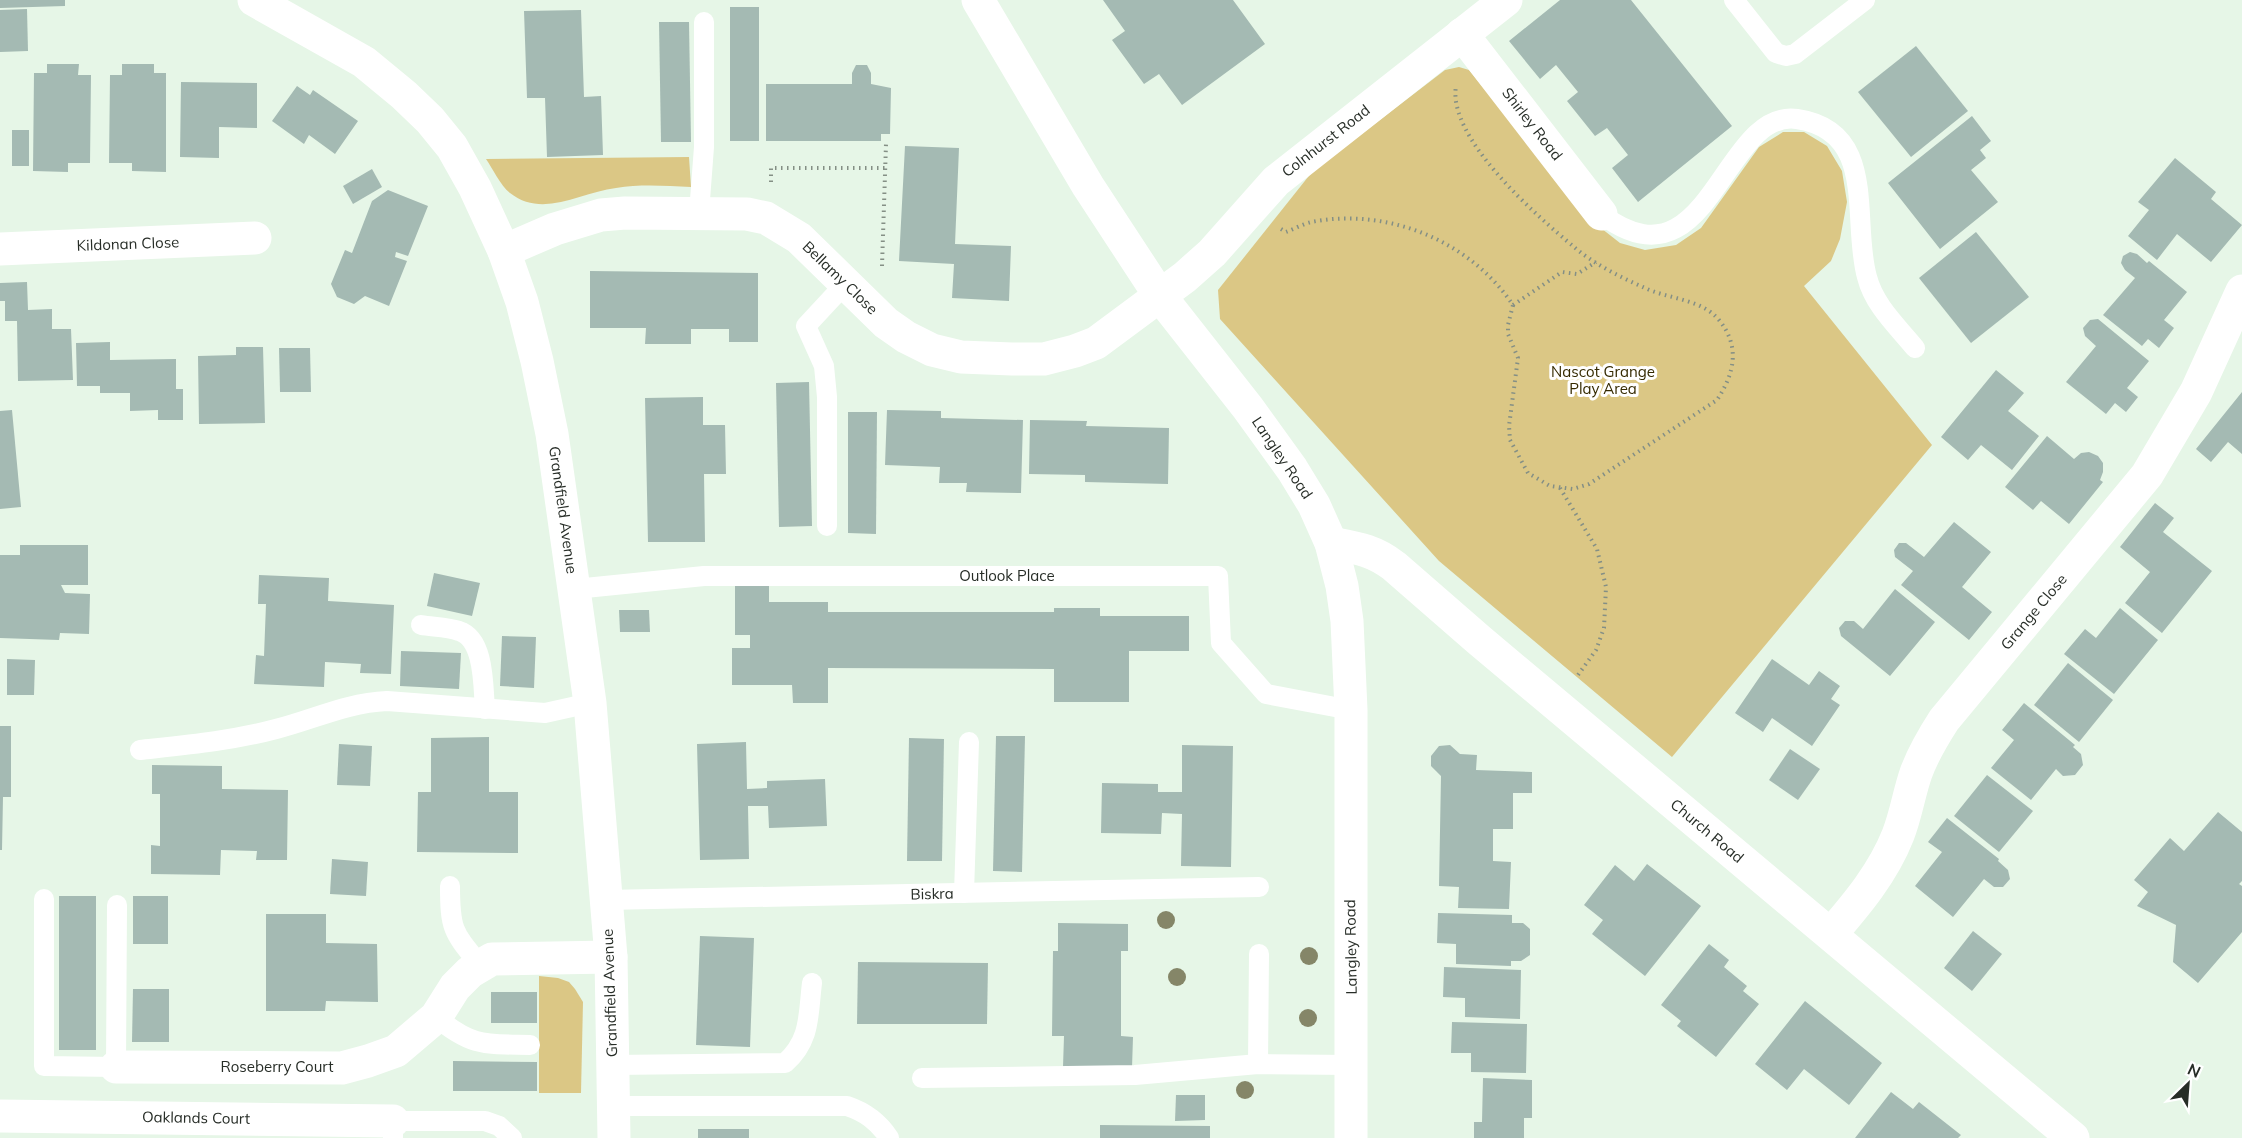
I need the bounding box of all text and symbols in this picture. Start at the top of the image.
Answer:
street label: Shirley Road [1498,83,1567,164]
street label: Colnhurst Road [1278,100,1374,181]
street label: Kildonan Close [76,232,180,255]
street label: Bellamy Close [799,237,882,318]
park label: Nascot Grange Play Area [1551,362,1655,398]
street label: Langley Road [1248,413,1317,503]
street label: Grandfield Avenue [545,445,582,575]
street label: Outlook Place [959,566,1055,585]
street label: Grange Close [1996,570,2071,654]
street label: Church Road [1667,794,1748,867]
street label: Biskra [910,884,954,903]
street label: Langley Road [1340,899,1361,995]
street label: Grandfield Avenue [598,928,621,1058]
north arrow [2158,1054,2218,1114]
street label: Roseberry Court [221,1057,333,1076]
text: N [2185,1059,2204,1082]
street label: Oaklands Court [142,1107,250,1128]

